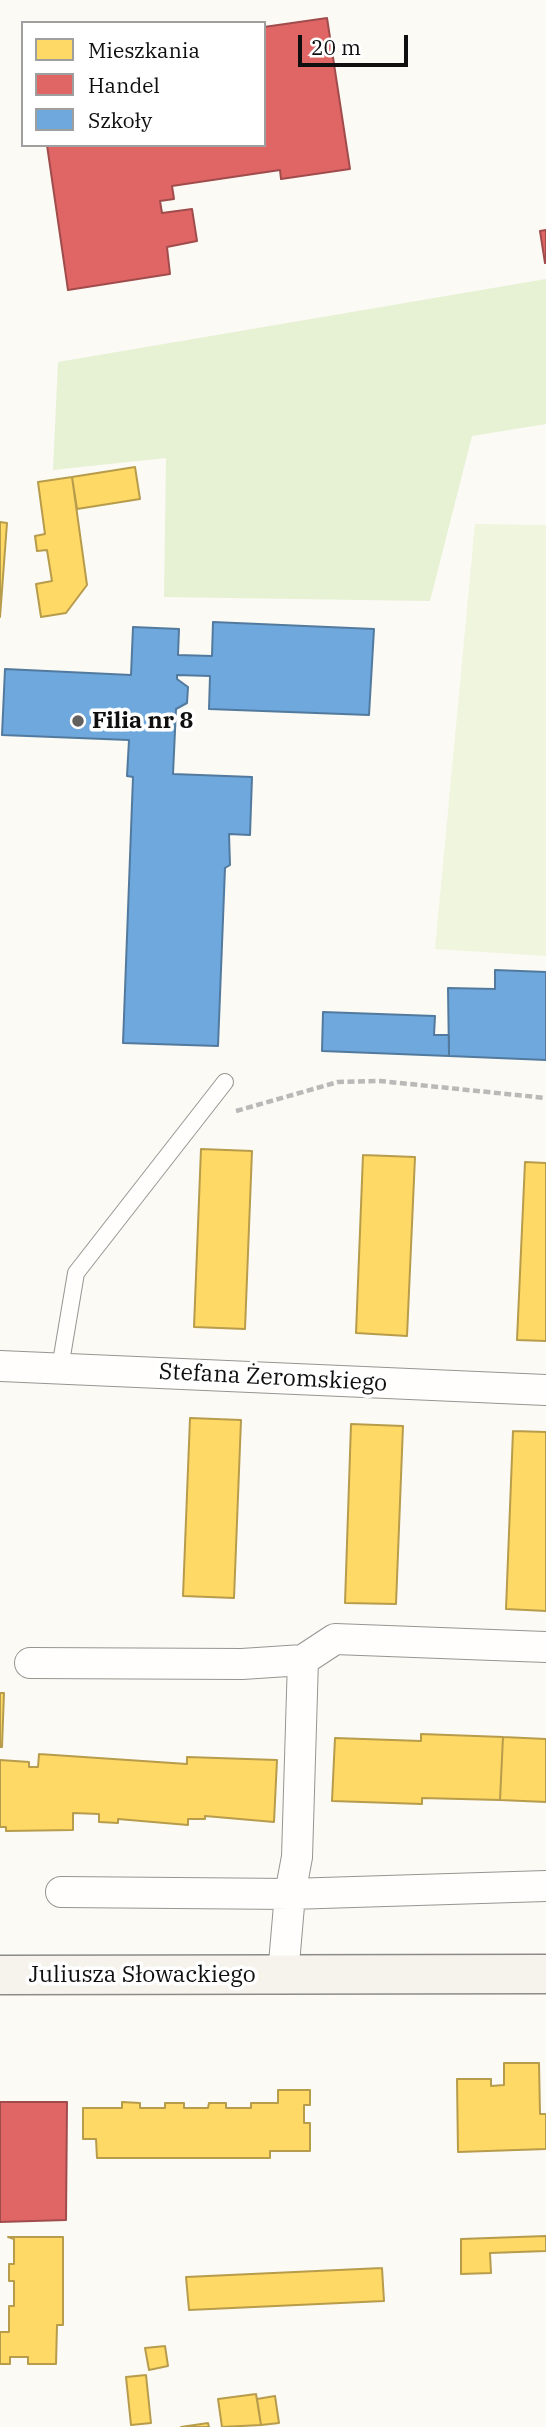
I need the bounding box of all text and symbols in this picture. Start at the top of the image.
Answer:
legend [21,21,266,147]
scale bar [301,21,411,65]
text: 20 m [311,33,361,61]
text: Mieszkania [88,36,200,64]
text: Handel [88,71,160,99]
text: Szkoły [88,106,152,134]
place label: Filia nr 8 [92,707,193,735]
marker: Filia nr 8 [70,713,86,729]
street label: Stefana Żeromskiego [158,1358,388,1398]
street label: Juliusza Słowackiego [28,1961,256,1989]

